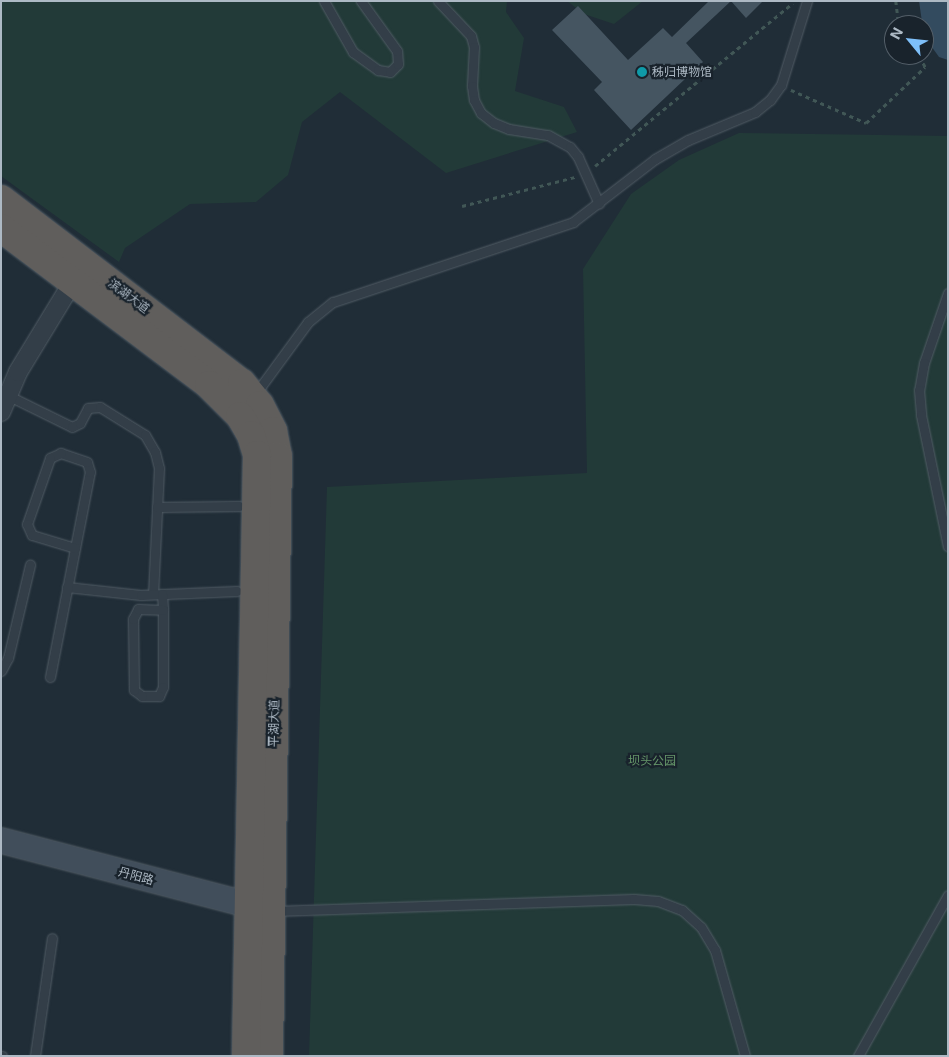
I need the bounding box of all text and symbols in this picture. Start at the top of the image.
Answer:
north arrow [884,15,934,65]
text: N [886,24,906,42]
place label: 秭归博物馆 [652,65,712,79]
marker: 秭归博物馆 [636,66,648,78]
street label: 滨湖大道 [105,276,153,316]
street label: 平湖大道 [266,699,282,747]
park label: 坝头公园 [628,754,676,768]
street label: 丹阳路 [117,864,155,888]

